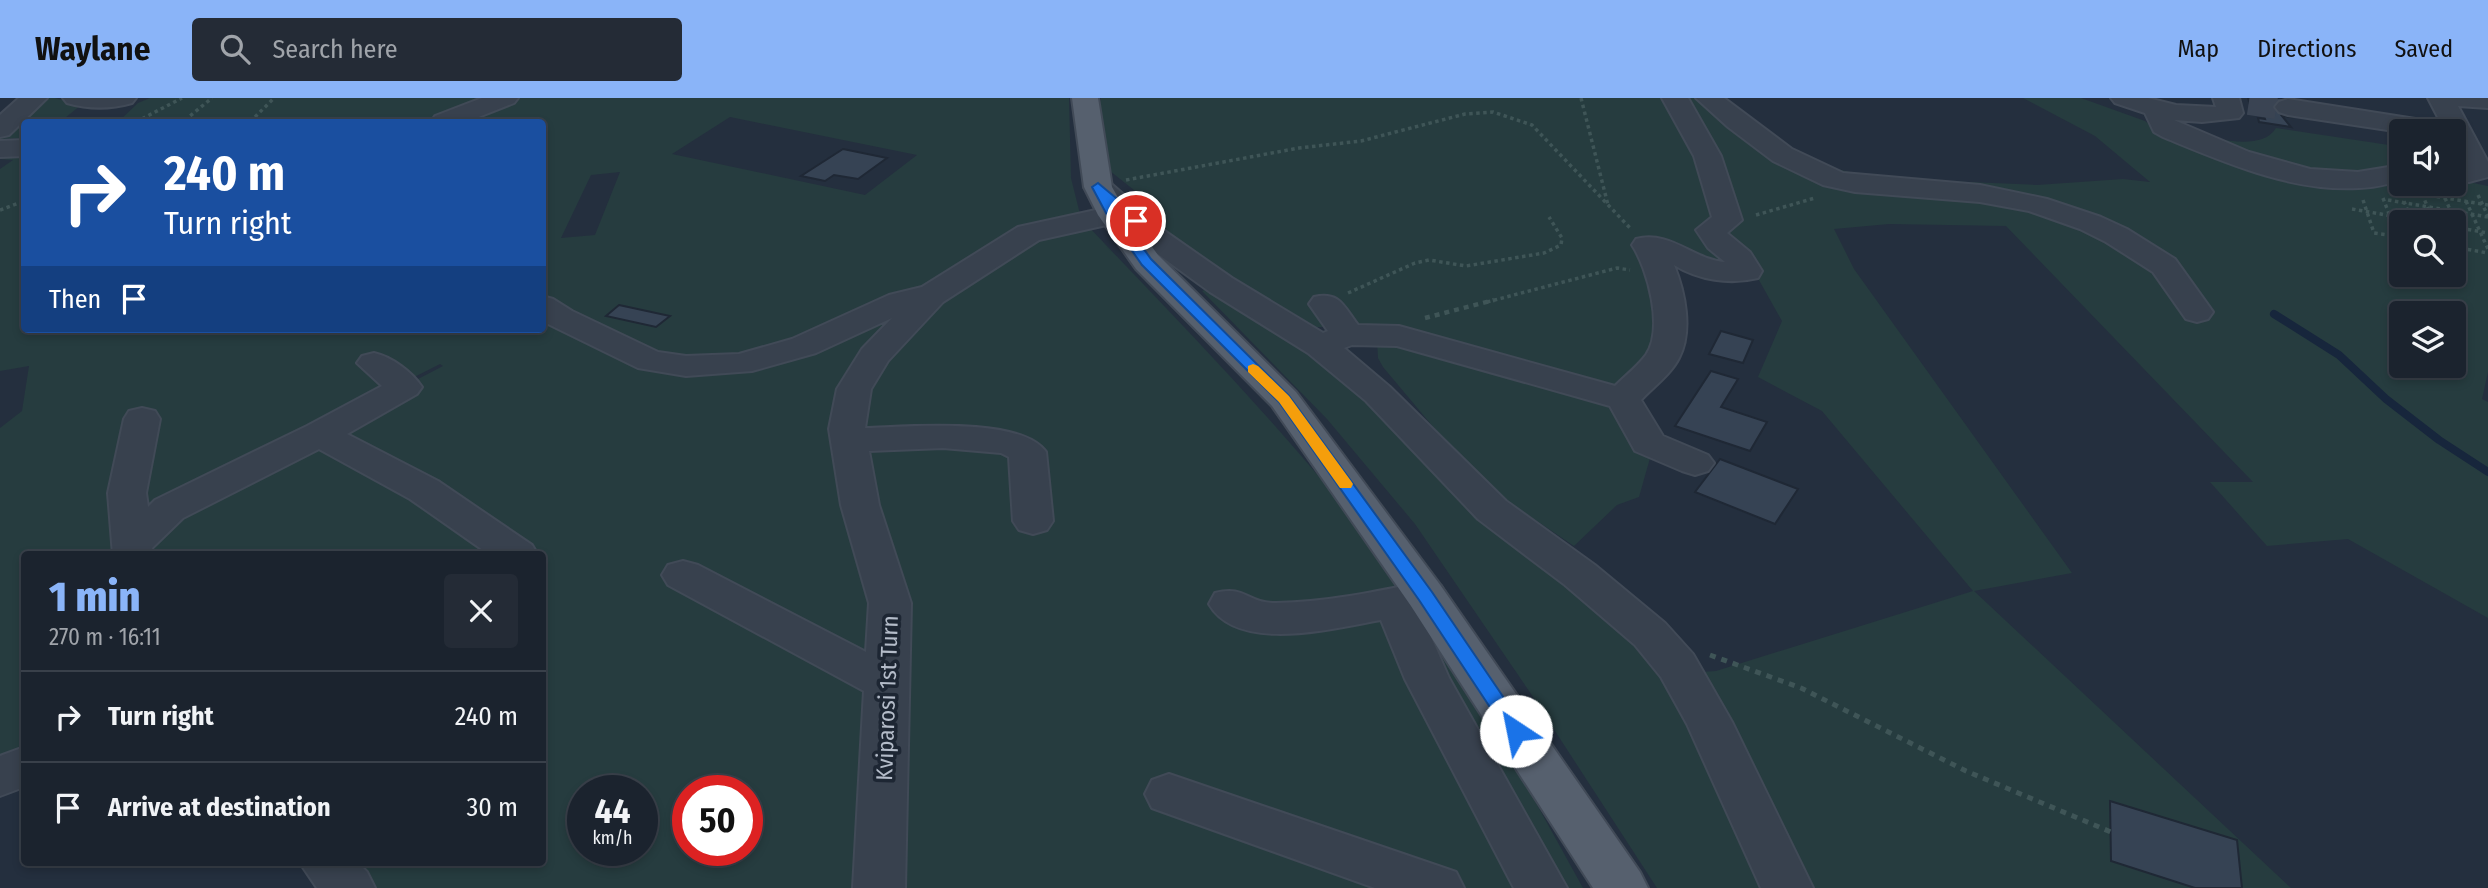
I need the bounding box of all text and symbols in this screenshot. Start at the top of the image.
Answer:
search box [192,18,682,81]
text: Waylane [35,29,150,69]
icon: search [216,30,254,68]
text: Search here [272,34,398,65]
text: Map [2178,35,2219,63]
text: Directions [2257,35,2356,63]
text: Saved [2394,35,2453,63]
map controls [2389,119,2466,378]
button: sound [2389,119,2466,196]
text: 240 m [164,144,285,203]
icon: right [49,147,140,238]
pin [1106,191,1166,251]
icon: arrive [1117,202,1155,240]
text: Turn right [164,204,291,242]
button: search [2389,210,2466,287]
icon: arrive [115,280,153,318]
text: Then [49,284,101,315]
button: layers [2389,301,2466,378]
text: 1 min [49,572,140,622]
button: close [444,574,518,648]
street label: Kviparosi 1st Turn [870,615,904,781]
text: 270 m · 16:11 [49,623,161,651]
position arrow [1479,694,1553,768]
icon: right [49,698,87,736]
text: Turn right [108,701,214,732]
text: 240 m [455,701,518,732]
speed limit sign: 50 [672,775,763,866]
icon: arrive [49,789,87,827]
text: 44 [595,790,630,832]
text: Arrive at destination [108,792,331,823]
text: 30 m [467,792,518,823]
text: km/h [592,827,633,849]

